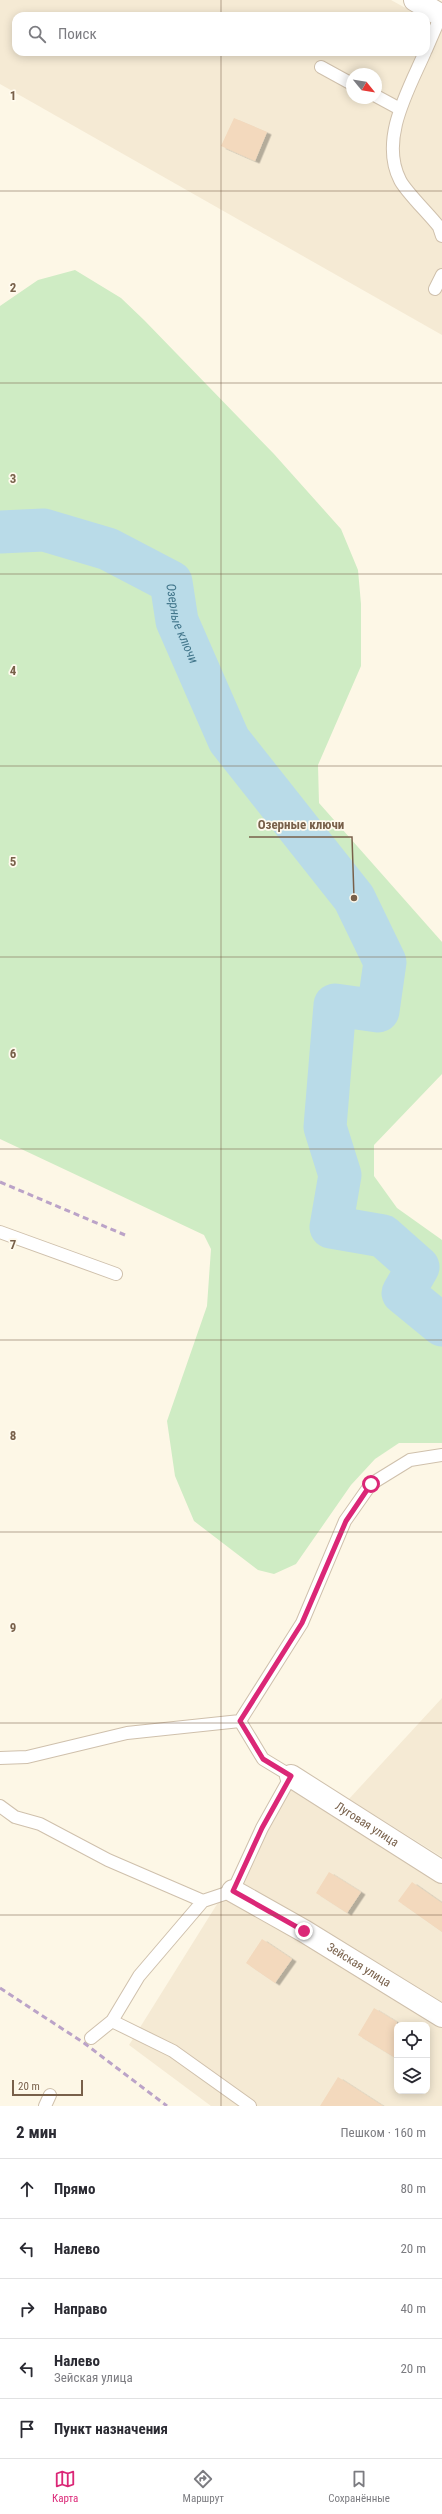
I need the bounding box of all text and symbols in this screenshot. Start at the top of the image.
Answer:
search box [12,12,430,56]
icon: search [26,23,48,45]
text: Поиск [58,25,97,43]
north arrow [346,68,382,104]
text: 1 [10,88,16,103]
text: 2 [10,280,17,295]
text: 3 [10,471,16,486]
water label: Озерные ключи [164,582,202,666]
text: 4 [10,663,17,678]
callout: Озерные ключи [249,812,352,837]
text: Озерные ключи [258,817,344,832]
text: 5 [10,854,17,869]
text: 6 [10,1046,17,1061]
text: 7 [10,1237,17,1252]
text: 8 [10,1428,16,1443]
route start [362,1475,380,1493]
text: 9 [10,1620,16,1635]
street label: Луговая улица [333,1799,401,1850]
route end [295,1922,313,1940]
street label: Зейская улица [324,1940,394,1990]
map controls [394,2022,430,2094]
button: locate [394,2022,430,2058]
button: layers [394,2058,430,2094]
scale bar [12,2078,83,2097]
text: 20 m [18,2080,40,2093]
text: 2 мин [16,2122,57,2142]
text: Пешком · 160 m [340,2125,426,2140]
icon: ahead [16,2178,38,2200]
text: Прямо [54,2180,95,2198]
text: 80 m [400,2181,426,2196]
icon: left [16,2238,38,2260]
text: Налево [54,2240,100,2258]
text: 20 m [400,2241,426,2256]
icon: right [16,2298,38,2320]
text: Направо [54,2300,107,2318]
text: 40 m [400,2301,426,2316]
text: Налево [54,2352,100,2370]
icon: left [16,2358,38,2380]
text: 20 m [400,2361,426,2376]
text: Зейская улица [54,2370,133,2385]
icon: arrive [16,2418,38,2440]
text: Пункт назначения [54,2420,168,2438]
tab: Карта [52,2468,78,2505]
tab: Маршрут [183,2468,224,2505]
tab: Сохранённые [328,2468,390,2505]

